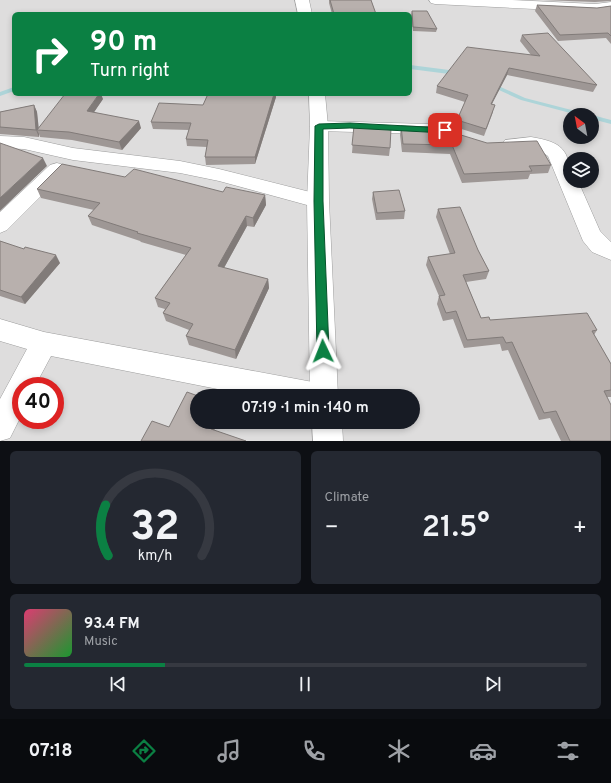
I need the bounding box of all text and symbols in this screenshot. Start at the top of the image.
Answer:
text: 90 m [90,25,157,61]
icon: right [24,28,76,80]
text: Turn right [90,60,170,83]
north arrow [563,108,599,144]
map controls [563,108,599,188]
pin [428,113,462,147]
icon: arrive [434,119,456,141]
button: layers [563,152,599,188]
position arrow [302,330,344,372]
speed limit sign: 40 [12,377,64,429]
text: 07:19 · 1 min · 140 m [241,399,369,418]
text: Climate [325,490,369,506]
text: 32 [130,501,180,554]
text: 21.5° [422,510,490,547]
text: − [325,515,339,542]
text: + [573,515,587,542]
text: km/h [138,546,173,564]
text: 93.4 FM [84,615,140,634]
text: Music [84,634,118,650]
icon: previous [107,673,129,695]
icon: pause [294,673,316,695]
icon: next [482,673,504,695]
icon: directions [130,737,158,765]
icon: music [215,737,243,765]
icon: phone [300,737,328,765]
icon: climate [385,737,413,765]
icon: car [469,737,497,765]
icon: filters [554,737,582,765]
text: 07:18 [28,740,73,763]

